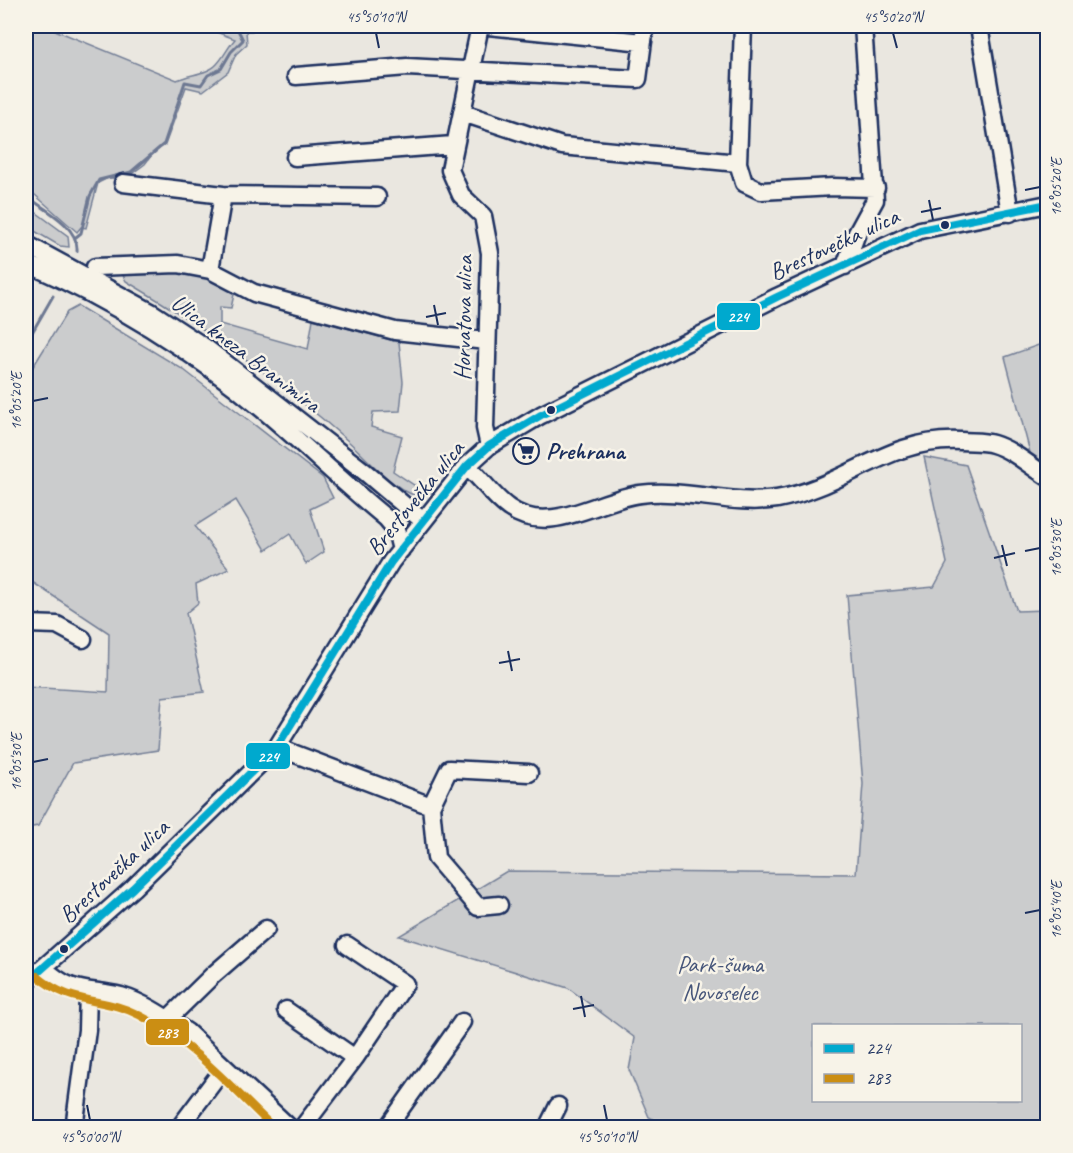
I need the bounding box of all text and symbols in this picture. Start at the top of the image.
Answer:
text: 45°50'10"N [346,8,409,27]
text: 45°50'20"N [863,8,926,27]
text: 16°05'20"E [1047,156,1066,216]
street label: Brestovečka ulica [764,200,905,287]
unlabelled marker [939,219,951,231]
street label: Horvatova ulica [447,254,479,381]
street label: Ulica kneza Branimira [165,287,328,420]
line badge: 224 [716,302,761,331]
text: 224 [727,307,751,327]
text: 16°05'20"E [7,370,26,430]
unlabelled marker [545,404,557,416]
street label: Brestovečka ulica [359,433,472,562]
supermarket icon: Prehrana [511,436,541,466]
place label: Prehrana [546,436,626,466]
text: 16°05'30"E [1047,517,1066,577]
text: 16°05'30"E [7,731,26,791]
line badge: 224 [245,742,291,770]
text: 224 [257,747,281,767]
street label: Brestovečka ulica [53,811,176,930]
text: 16°05'40"E [1047,879,1066,939]
unlabelled marker [58,943,70,955]
park label: Park-šuma Novoselec [677,949,764,1007]
line badge: 283 [145,1018,190,1046]
text: 283 [156,1023,180,1043]
legend [812,1024,1022,1102]
text: 224 [866,1037,892,1059]
text: 283 [866,1067,892,1089]
text: 45°50'00"N [60,1128,123,1147]
text: 45°50'10"N [577,1128,640,1147]

